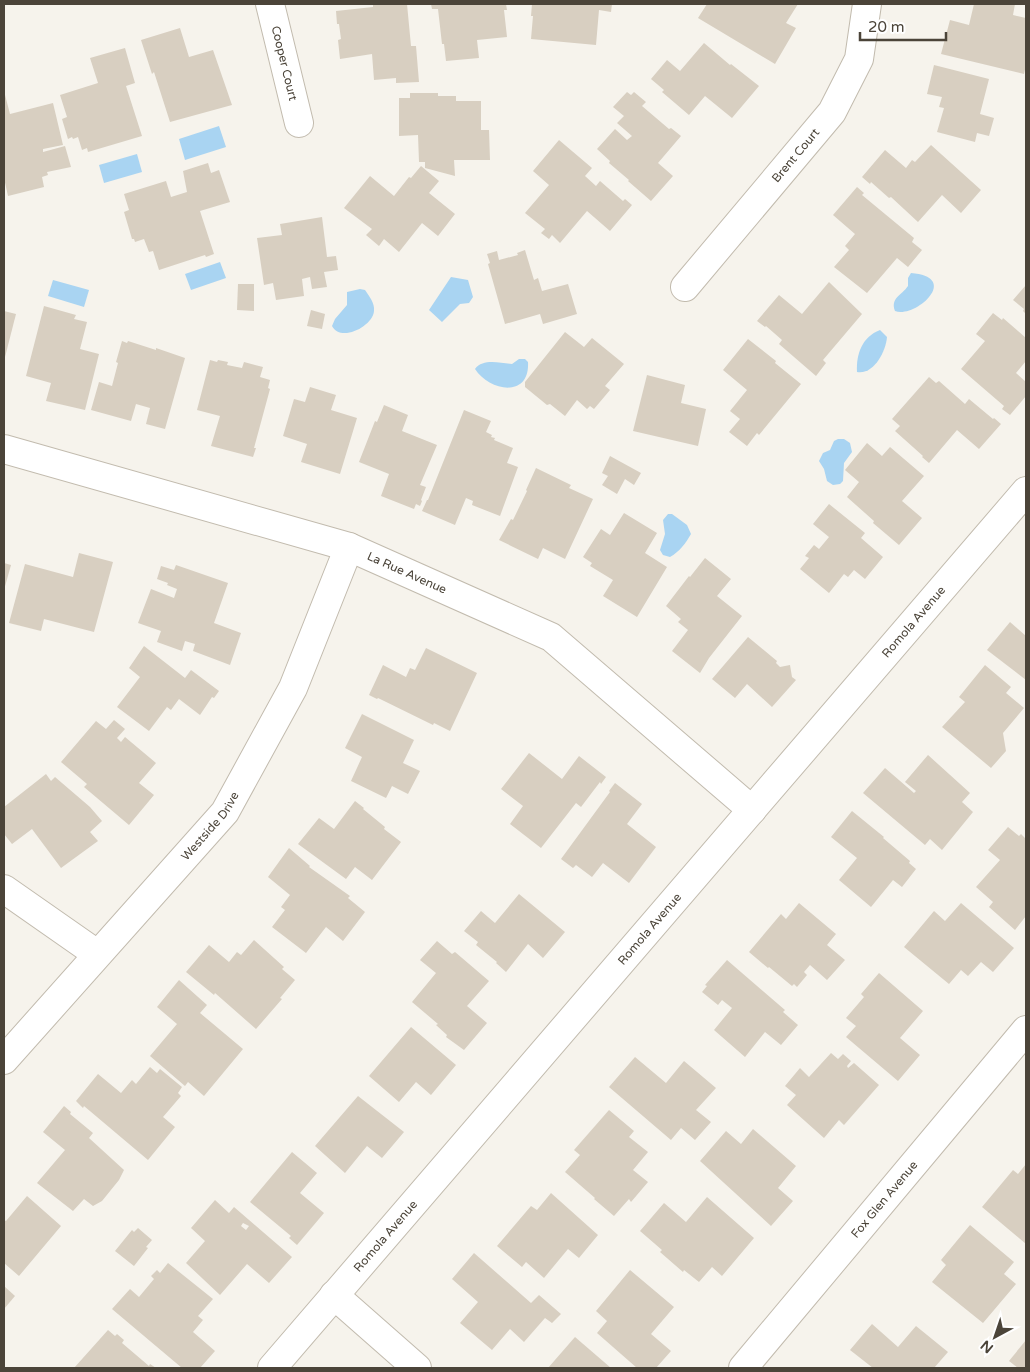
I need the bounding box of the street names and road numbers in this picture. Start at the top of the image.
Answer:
street label: Cooper Court [269,24,300,103]
street label: Brent Court [769,125,823,185]
street label: La Rue Avenue [365,549,449,597]
street label: Romola Avenue [879,583,948,661]
street label: Westside Drive [178,789,242,863]
street label: Romola Avenue [615,890,684,968]
street label: Fox Glen Avenue [848,1158,921,1241]
street label: Romola Avenue [351,1197,420,1275]

